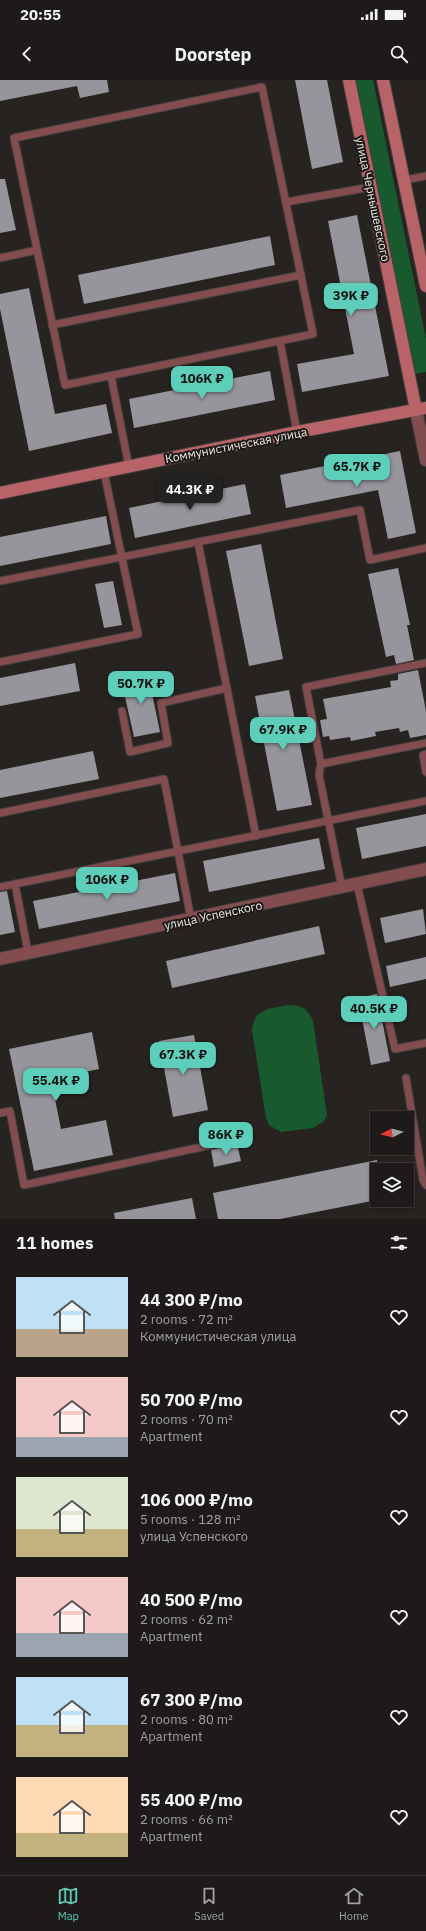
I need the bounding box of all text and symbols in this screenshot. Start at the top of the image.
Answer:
text: 20:55 [20,5,61,24]
icon: back [16,43,38,65]
text: Doorstep [175,43,251,66]
icon: search [388,43,410,65]
street label: улица Чернышевского [352,135,394,263]
pin: 39K ₽ [323,283,379,317]
text: 39K ₽ [333,287,369,304]
pin: 106K ₽ [169,366,235,400]
text: 106K ₽ [180,370,224,387]
street label: Коммунистическая улица [164,424,309,466]
pin: 65.7K ₽ [320,454,394,488]
text: 65.7K ₽ [333,458,381,475]
pin: 44.3K ₽ [153,477,227,511]
text: 44.3K ₽ [166,481,214,498]
pin: 50.7K ₽ [104,671,178,705]
text: 50.7K ₽ [117,675,165,692]
pin: 67.9K ₽ [246,717,320,751]
text: 67.9K ₽ [259,721,307,738]
pin: 106K ₽ [74,867,140,901]
text: 106K ₽ [85,871,129,888]
street label: улица Успенского [163,897,264,933]
pin: 40.5K ₽ [337,996,411,1030]
text: 40.5K ₽ [350,1000,398,1017]
pin: 67.3K ₽ [146,1042,220,1076]
text: 67.3K ₽ [159,1046,207,1063]
pin: 55.4K ₽ [19,1068,93,1102]
text: 55.4K ₽ [32,1072,80,1089]
north arrow [370,1111,414,1155]
map controls [370,1111,414,1207]
pin: 86K ₽ [198,1122,254,1156]
text: 86K ₽ [208,1126,244,1143]
button: layers [370,1163,414,1207]
text: 11 homes [16,1232,93,1254]
icon: filters [388,1232,410,1254]
text: 44 300 ₽/mo [140,1289,243,1311]
icon: home [48,1293,96,1341]
icon: heart [388,1306,410,1328]
text: 2 rooms · 72 m² [140,1311,233,1328]
text: Коммунистическая улица [140,1328,296,1345]
text: 50 700 ₽/mo [140,1389,243,1411]
icon: home [48,1393,96,1441]
icon: heart [388,1406,410,1428]
text: 2 rooms · 70 m² [140,1411,233,1428]
text: Apartment [140,1428,203,1445]
text: 106 000 ₽/mo [140,1489,253,1511]
icon: home [48,1493,96,1541]
icon: heart [388,1506,410,1528]
text: 5 rooms · 128 m² [140,1511,241,1528]
text: улица Успенского [140,1528,248,1545]
text: 40 500 ₽/mo [140,1589,243,1611]
icon: home [48,1593,96,1641]
icon: heart [388,1606,410,1628]
text: 2 rooms · 62 m² [140,1611,233,1628]
text: Apartment [140,1628,203,1645]
text: 67 300 ₽/mo [140,1689,243,1711]
icon: home [48,1693,96,1741]
icon: heart [388,1706,410,1728]
text: 2 rooms · 80 m² [140,1711,233,1728]
text: Apartment [140,1728,203,1745]
text: 55 400 ₽/mo [140,1789,243,1811]
icon: home [48,1793,96,1841]
icon: heart [388,1806,410,1828]
text: 2 rooms · 66 m² [140,1811,233,1828]
text: Apartment [140,1828,203,1845]
tab: Map [57,1885,79,1923]
tab: Saved [194,1885,224,1923]
tab: Home [339,1885,369,1923]

